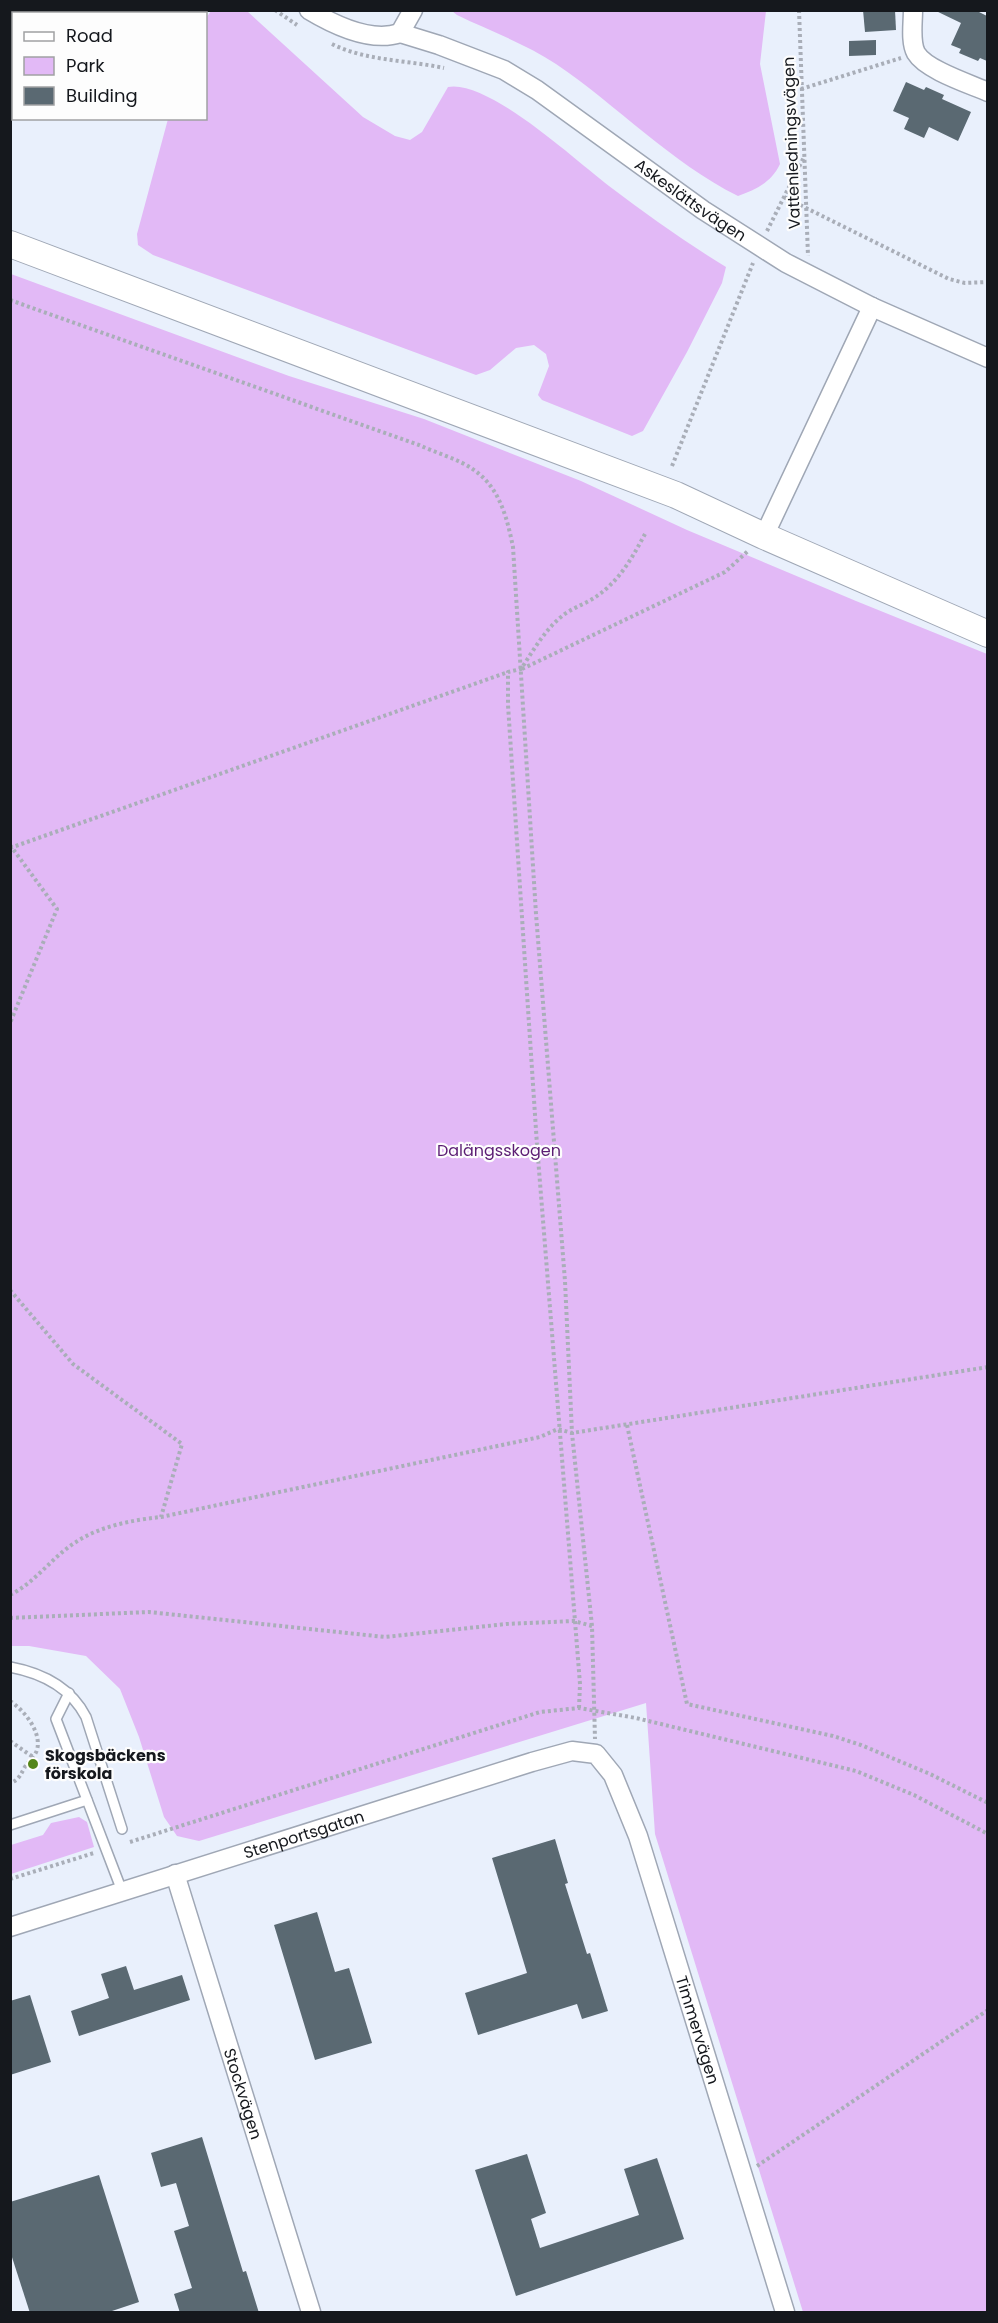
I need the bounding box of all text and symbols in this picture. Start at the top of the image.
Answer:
legend [12,12,207,120]
text: Road [66,23,113,48]
text: Park [66,53,105,78]
street label: Vattenledningsvägen [777,56,806,230]
text: Building [66,83,138,108]
street label: Askeslättsvägen [630,153,751,247]
park label: Dalängsskogen [437,1139,561,1162]
place label: Skogsbäckens förskola [45,1744,166,1785]
marker: Skogsbäckens förskola [26,1757,40,1771]
street label: Stenportsgatan [241,1805,367,1864]
street label: Timmervägen [670,1973,725,2087]
street label: Stockvägen [218,2045,268,2142]

